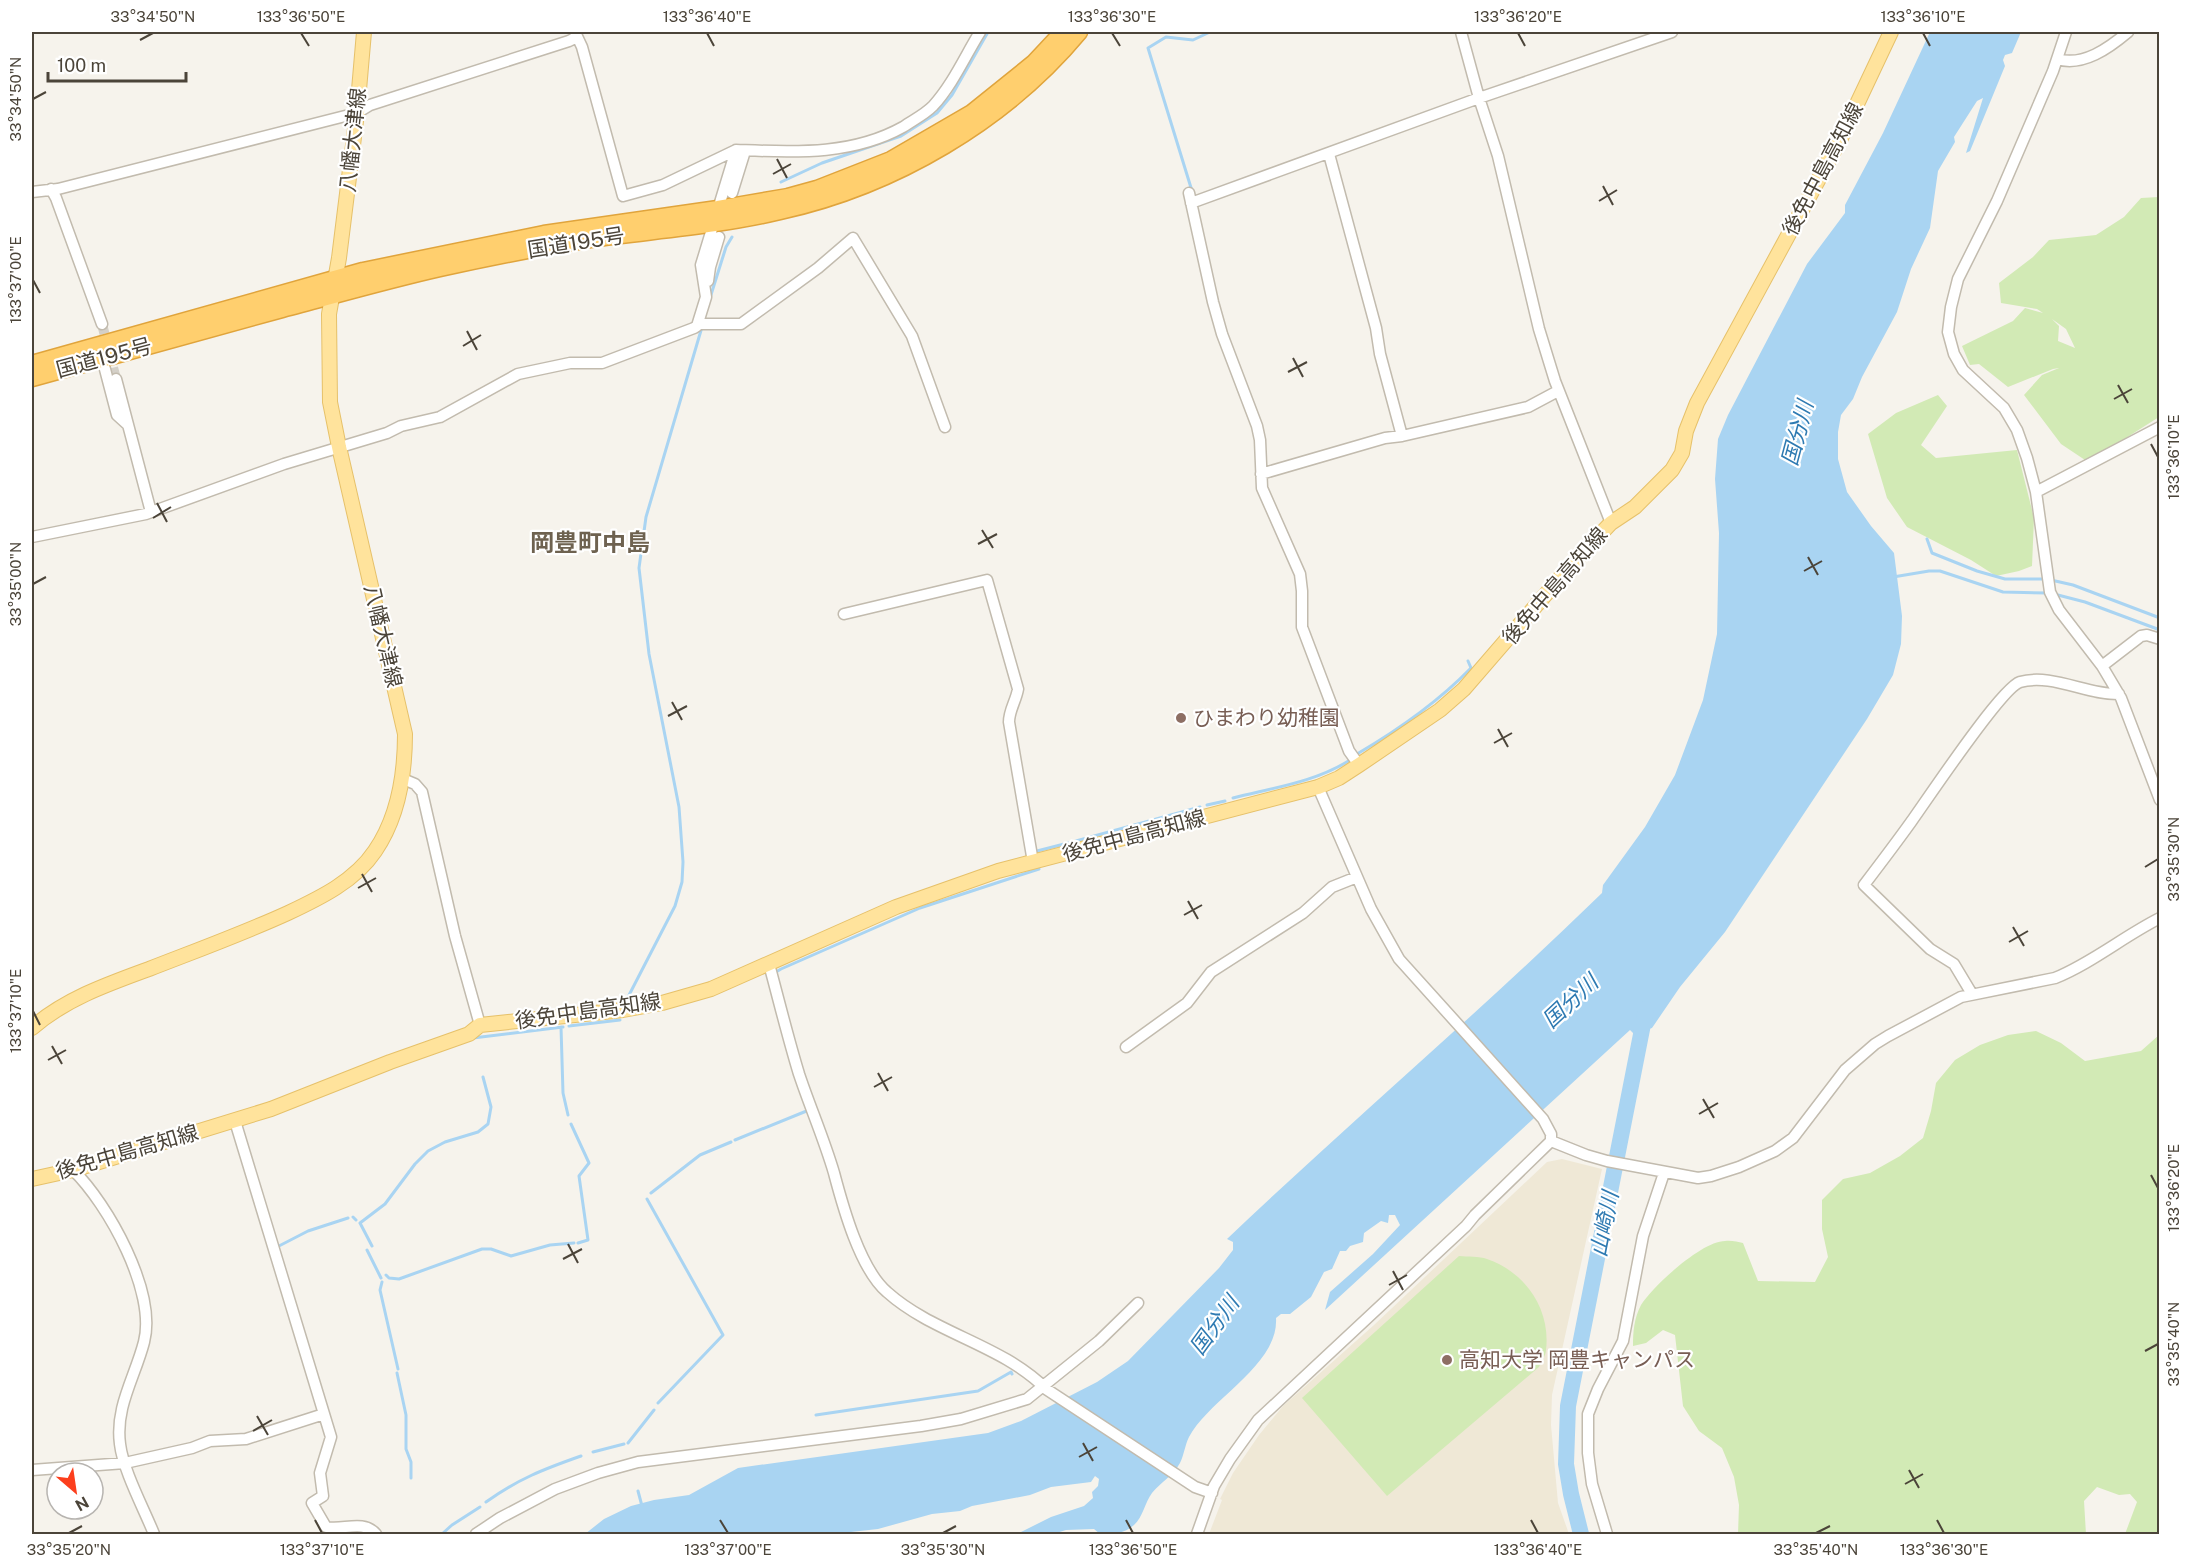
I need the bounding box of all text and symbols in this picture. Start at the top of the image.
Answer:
text: 33°34'50"N [111,8,195,25]
text: 133°36'50"E [257,8,345,25]
text: 133°36'40"E [663,8,751,25]
text: 133°36'30"E [1068,8,1156,25]
text: 133°36'20"E [1474,8,1562,25]
text: 133°36'10"E [1880,8,1966,25]
scale bar [48,45,186,83]
text: 100 m [57,55,106,76]
text: 33°34'50"N [7,57,24,141]
street label: 八幡大津線 [335,86,370,193]
street label: 後免中島高知線 [1777,98,1868,240]
street label: 国道195号 [526,222,626,263]
text: 133°37'00"E [7,236,24,324]
street label: 国道195号 [53,333,154,382]
water label: 国分川 [1776,396,1819,468]
text: 133°36'10"E [2165,414,2182,500]
street label: 後免中島高知線 [1497,522,1612,649]
district label: 岡豊町中島 [530,528,650,556]
text: 33°35'00"N [7,542,24,626]
street label: 八幡大津線 [359,582,407,690]
place label: ひまわり幼稚園 [1193,705,1340,730]
marker: ひまわり幼稚園 [1174,711,1188,725]
street label: 後免中島高知線 [1060,804,1208,867]
text: 33°35'30"N [2165,817,2182,901]
water label: 国分川 [1537,968,1604,1033]
text: 133°37'10"E [7,969,24,1053]
street label: 後免中島高知線 [513,988,662,1033]
street label: 後免中島高知線 [53,1119,201,1184]
text: 133°36'20"E [2165,1144,2182,1232]
water label: 山崎川 [1585,1187,1623,1259]
water label: 国分川 [1184,1289,1245,1359]
text: 33°35'40"N [2165,1302,2182,1386]
place label: 高知大学 岡豊キャンパス [1459,1347,1695,1372]
marker: 高知大学 岡豊キャンパス [1440,1353,1454,1367]
north arrow [45,1461,105,1521]
text: N [72,1492,92,1515]
text: 33°35'20"N [27,1541,111,1558]
text: 133°37'10"E [280,1541,364,1558]
text: 133°37'00"E [684,1541,772,1558]
text: 33°35'30"N [901,1541,985,1558]
text: 133°36'50"E [1089,1541,1177,1558]
text: 133°36'40"E [1494,1541,1582,1558]
text: 33°35'40"N [1774,1541,1858,1558]
text: 133°36'30"E [1900,1541,1988,1558]

